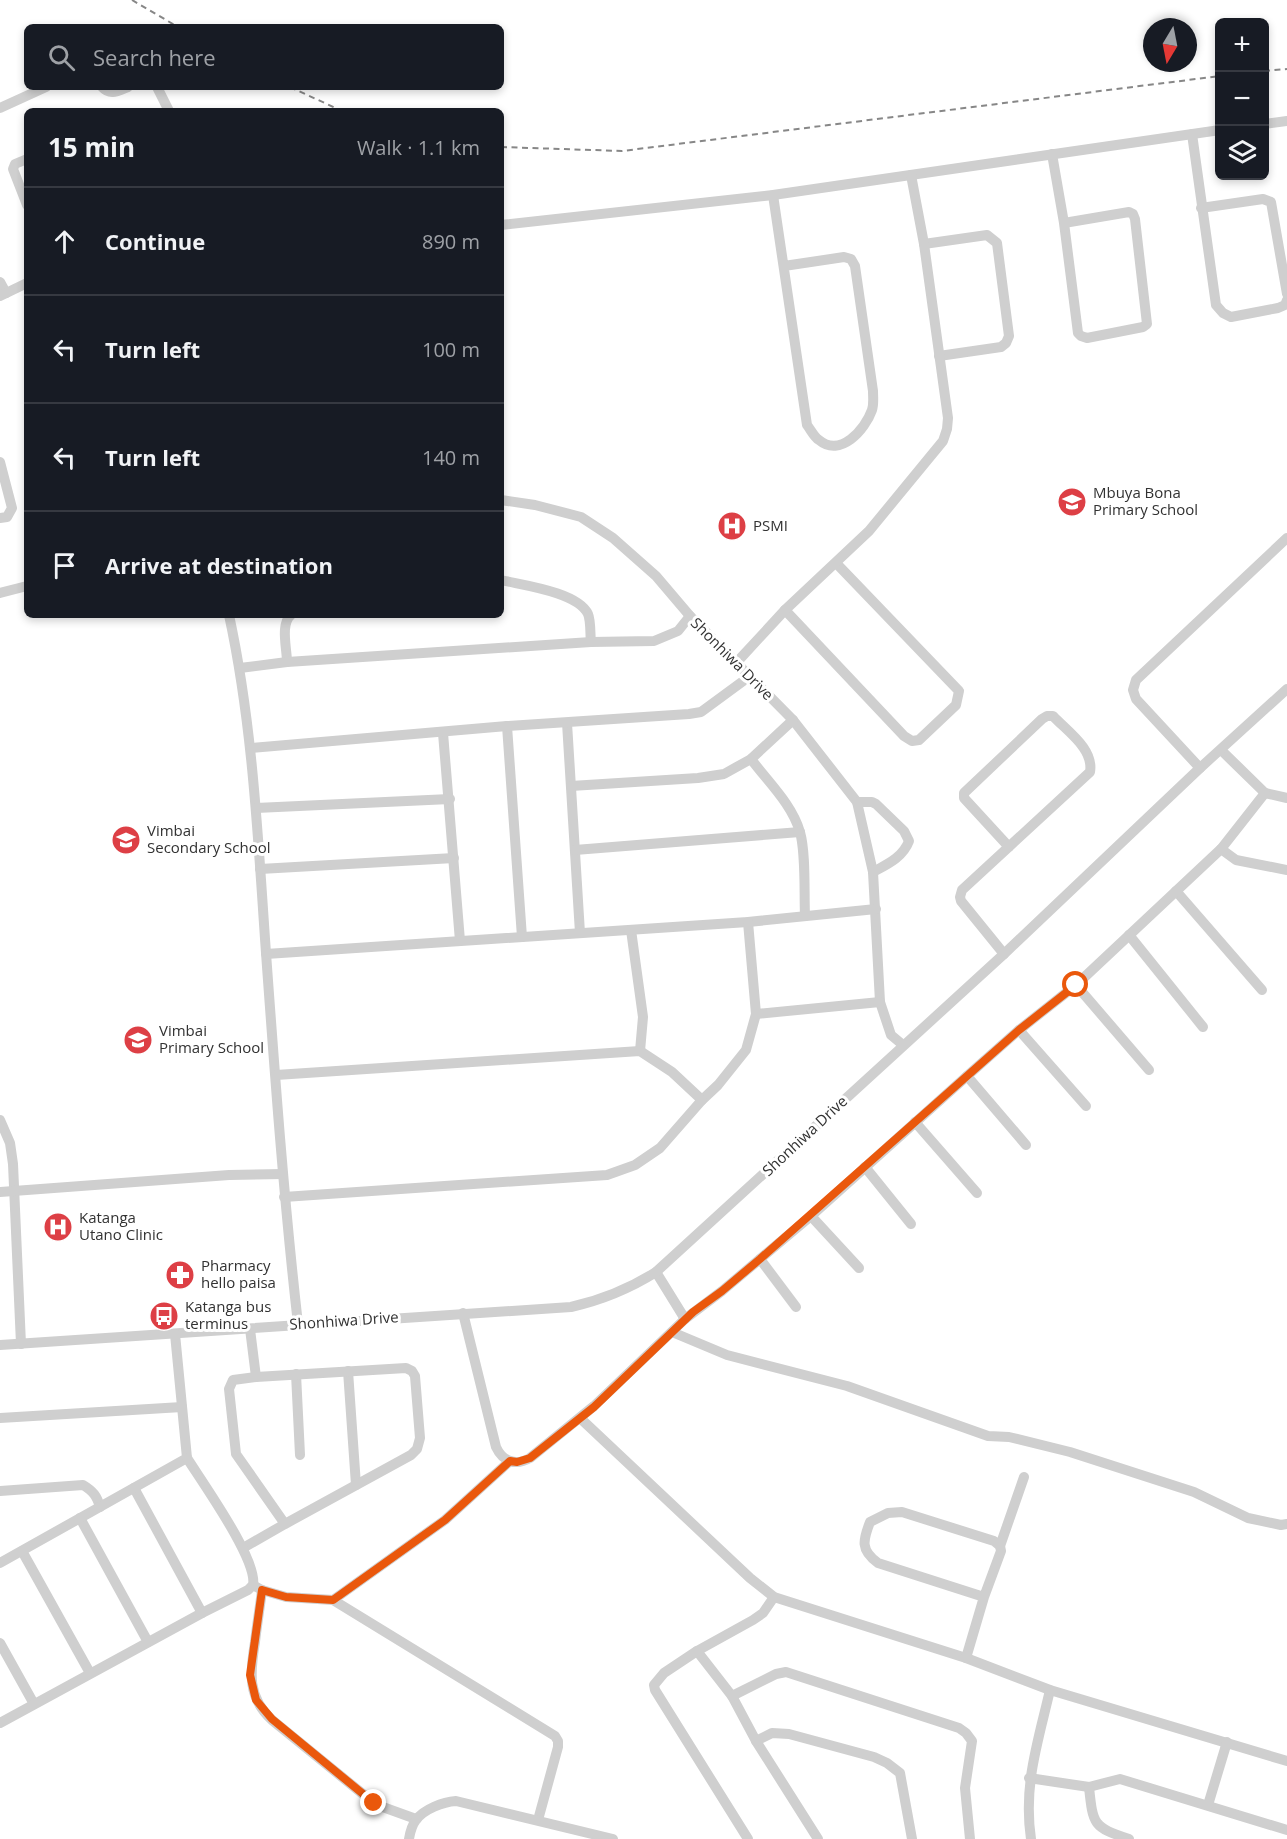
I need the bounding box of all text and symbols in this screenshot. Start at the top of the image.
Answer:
north arrow [1143,18,1197,72]
map controls [1215,18,1269,180]
button: + [1215,18,1269,72]
search box [24,24,504,90]
icon: search [45,41,78,74]
text: Search here [93,42,216,72]
button: − [1215,72,1269,126]
button: layers [1215,126,1269,180]
text: 15 min [48,129,135,165]
text: Walk · 1.1 km [357,134,480,161]
icon: ahead [48,225,81,258]
text: Continue [105,226,205,256]
text: 890 m [422,228,480,255]
icon: left [48,333,81,366]
text: Turn left [105,334,200,364]
text: 100 m [422,336,480,363]
icon: left [48,441,81,474]
text: Turn left [105,442,200,472]
text: 140 m [422,444,480,471]
place label: Mbuya Bona Primary School [1093,482,1198,519]
school or university icon: Mbuya Bona Primary School [1056,486,1088,518]
hospital icon: PSMI [716,510,748,542]
place label: PSMI [753,515,788,535]
icon: arrive [48,549,81,582]
text: Arrive at destination [105,550,333,580]
street label: Shonhiwa Drive [687,613,778,704]
place label: Vimbai Secondary School [147,820,271,857]
school or university icon: Vimbai Secondary School [110,824,142,856]
route start [1062,971,1088,997]
place label: Vimbai Primary School [159,1020,264,1057]
school or university icon: Vimbai Primary School [122,1024,154,1056]
street label: Shonhiwa Drive [758,1091,851,1180]
place label: Katanga Utano Clinic [79,1207,163,1244]
hospital icon: Katanga Utano Clinic [42,1211,74,1243]
place label: Pharmacy hello paisa [201,1255,276,1292]
pharmacy icon: Pharmacy hello paisa [164,1259,196,1291]
place label: Katanga bus terminus [185,1296,271,1333]
bus stop icon: Katanga bus terminus [148,1300,180,1332]
street label: Shonhiwa Drive [289,1306,399,1334]
route end [360,1789,386,1815]

